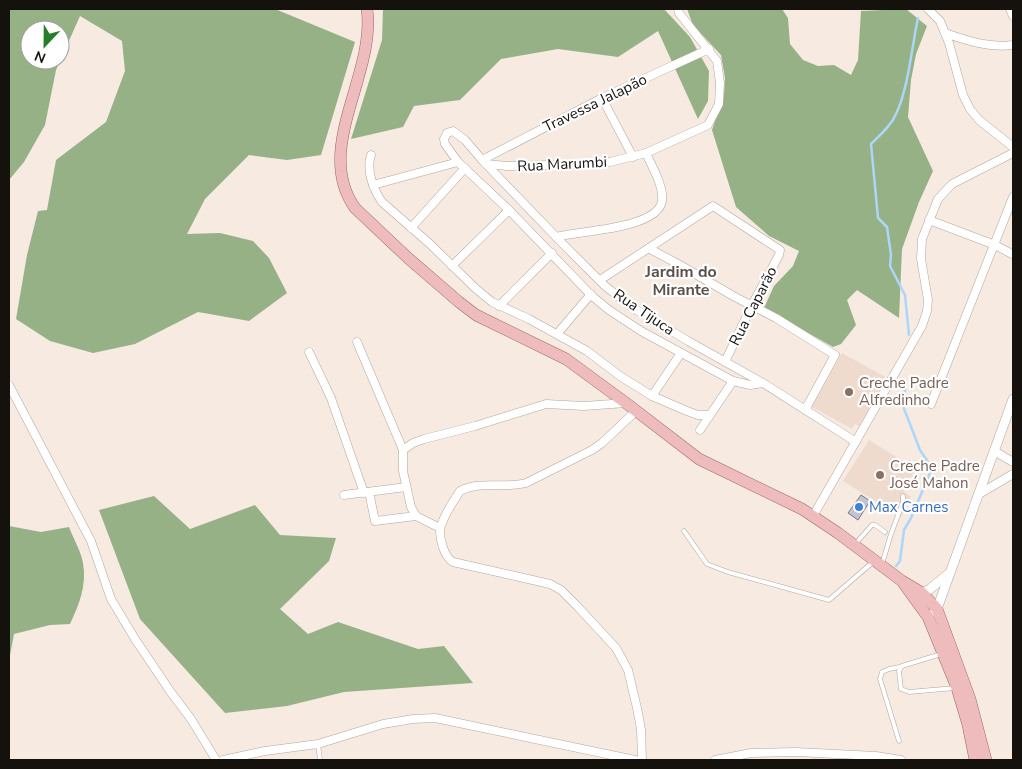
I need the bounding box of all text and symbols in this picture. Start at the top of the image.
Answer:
north arrow [20,20,70,70]
text: N [32,46,49,67]
street label: Travessa Jalapão [540,69,650,137]
street label: Rua Marumbi [517,152,607,176]
district label: Jardim do Mirante [644,261,717,301]
street label: Rua Caparão [724,263,782,349]
street label: Rua Tijuca [610,284,678,340]
place label: Creche Padre Alfredinho [859,373,949,410]
marker: Creche Padre Alfredinho [843,386,855,398]
place label: Creche Padre José Mahon [889,456,980,493]
marker: Creche Padre José Mahon [874,469,886,481]
place label: Max Carnes [869,497,948,517]
marker: Max Carnes [853,501,865,513]

